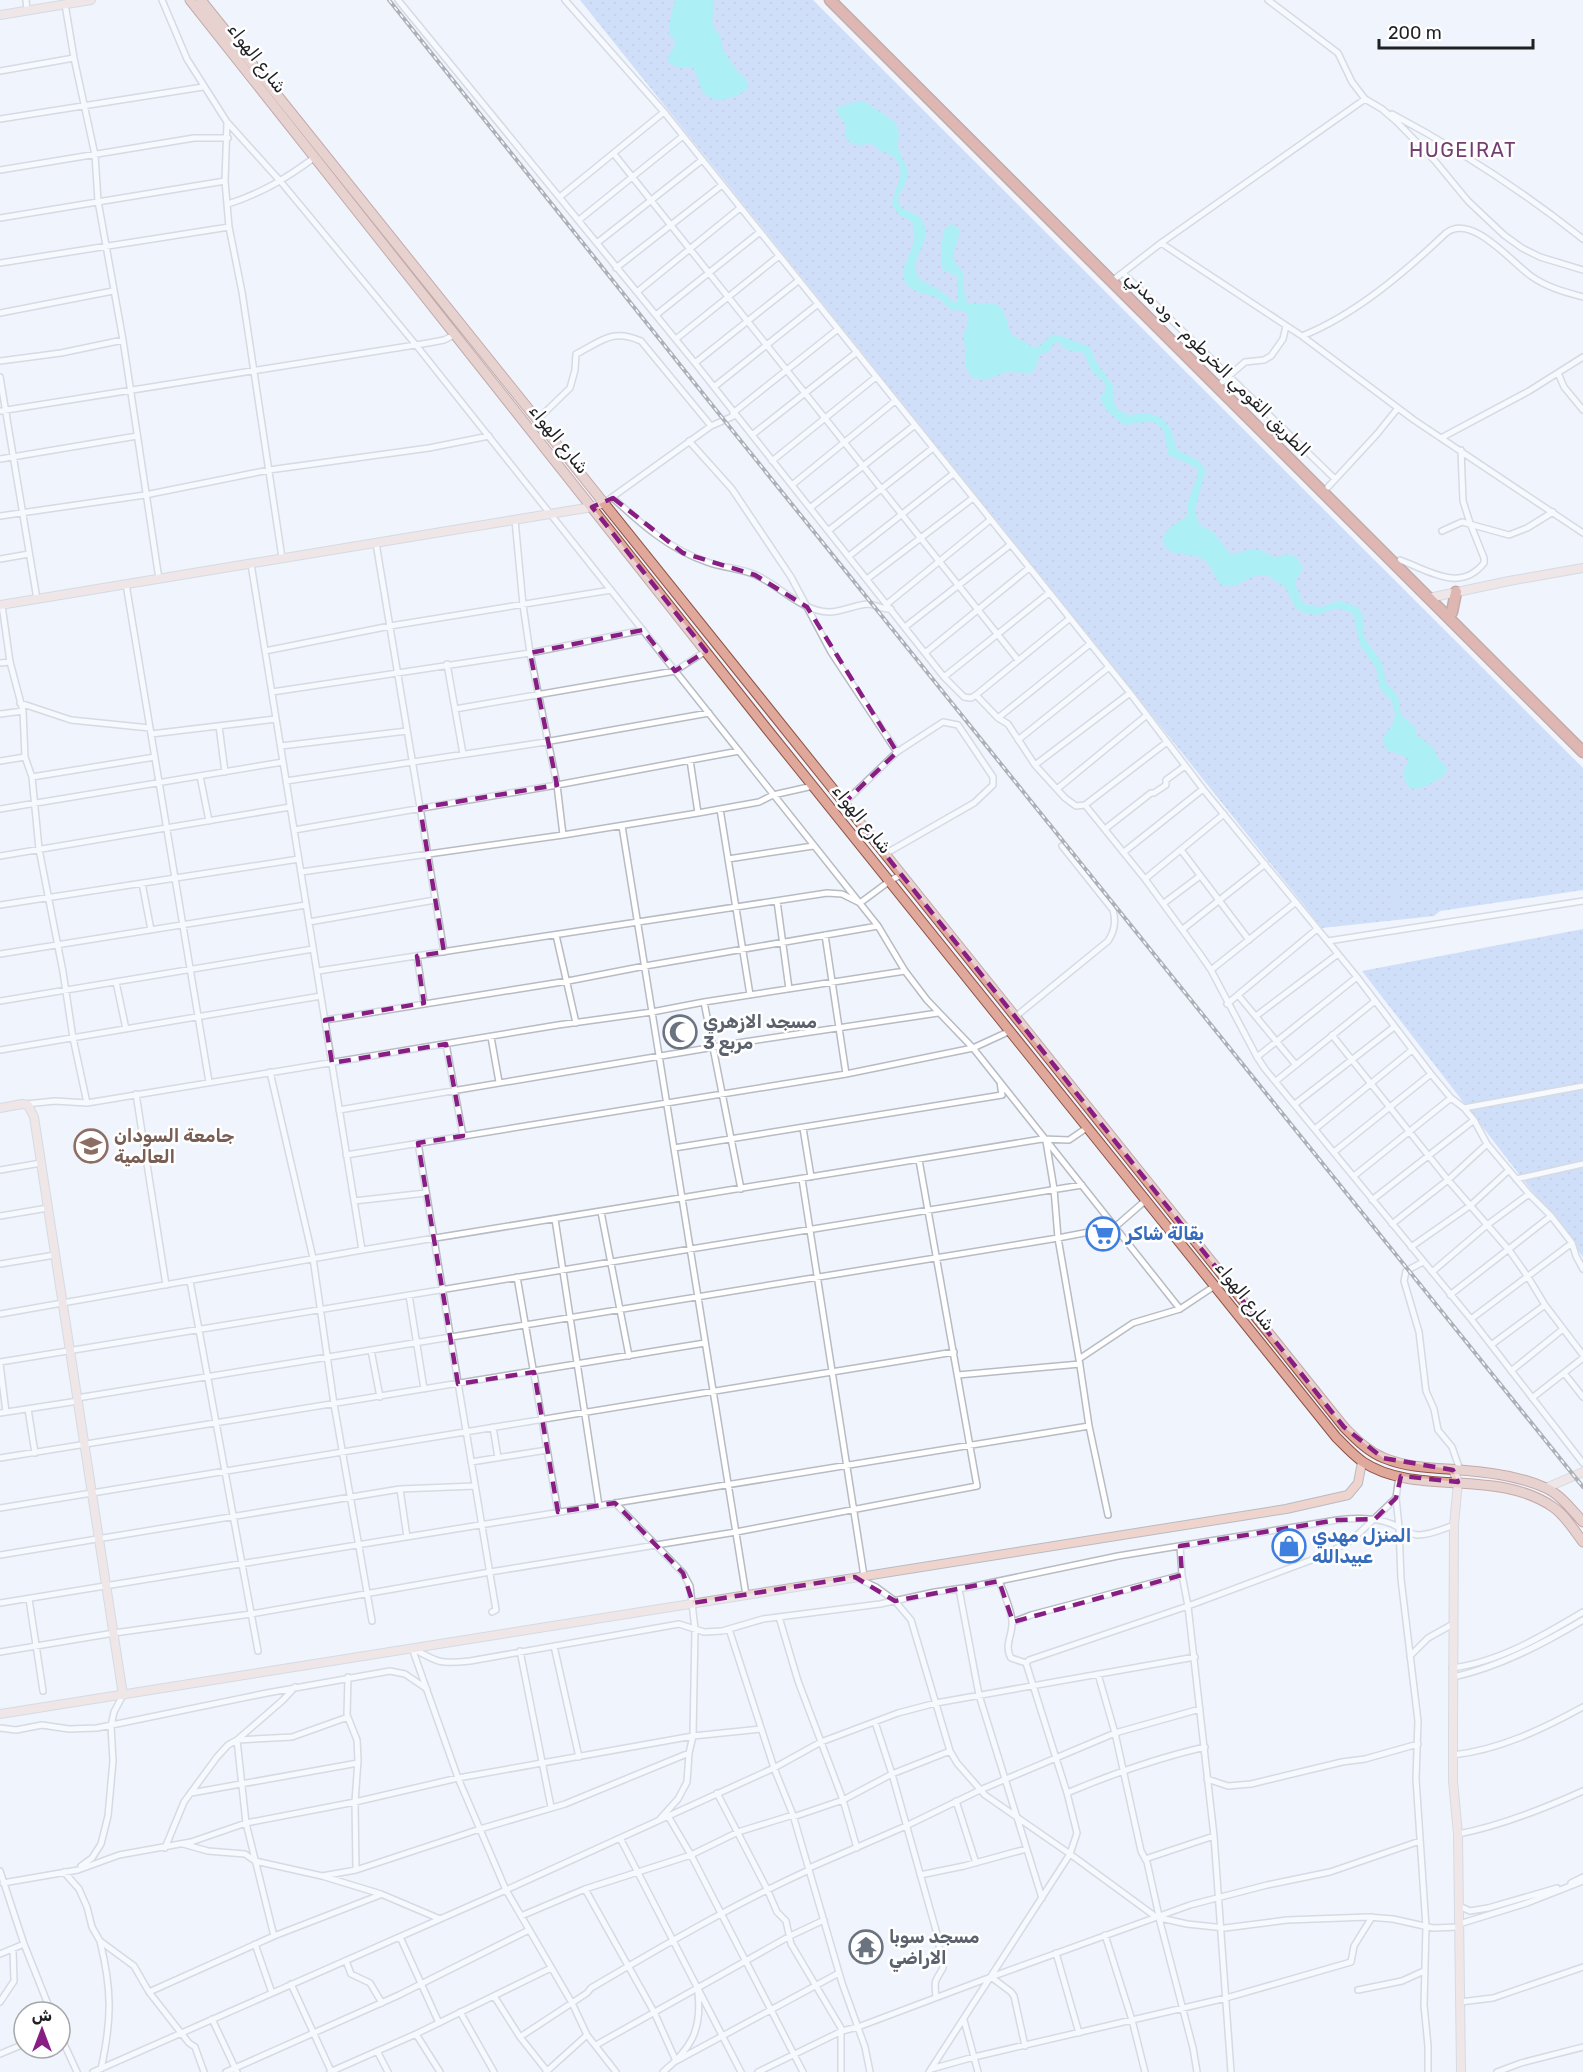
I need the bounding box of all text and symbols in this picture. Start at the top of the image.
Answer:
scale bar [1379,12,1534,50]
street label: شارع الهواء [222,19,291,98]
text: 200 m [1388,22,1442,44]
district label: HUGEIRAT [1409,138,1517,162]
street label: الطريق القومي الخرطوم - ود مدني [1120,267,1315,462]
street label: شارع الهواء [524,400,594,479]
street label: شارع الهواء [827,780,897,859]
place label: مسجد الازهري مربع 3 [703,1011,817,1056]
mosque icon: مسجد الازهري مربع 3 [662,1014,698,1050]
place label: جامعة السودان العالمية [114,1125,234,1168]
school or university icon: جامعة السودان العالمية [73,1128,109,1164]
supermarket icon: بقالة شاكر [1085,1216,1121,1252]
place label: بقالة شاكر [1125,1223,1204,1245]
street label: شارع الهواء [1210,1257,1280,1336]
place label: المنزل مهدي عبيدالله [1312,1525,1411,1568]
shop icon: المنزل مهدي عبيدالله [1271,1528,1307,1564]
place label: مسجد سوبا الاراضي [889,1926,980,1972]
temple icon: مسجد سوبا الاراضي [848,1929,884,1965]
north arrow [12,2000,72,2060]
text: ش [32,2006,52,2025]

